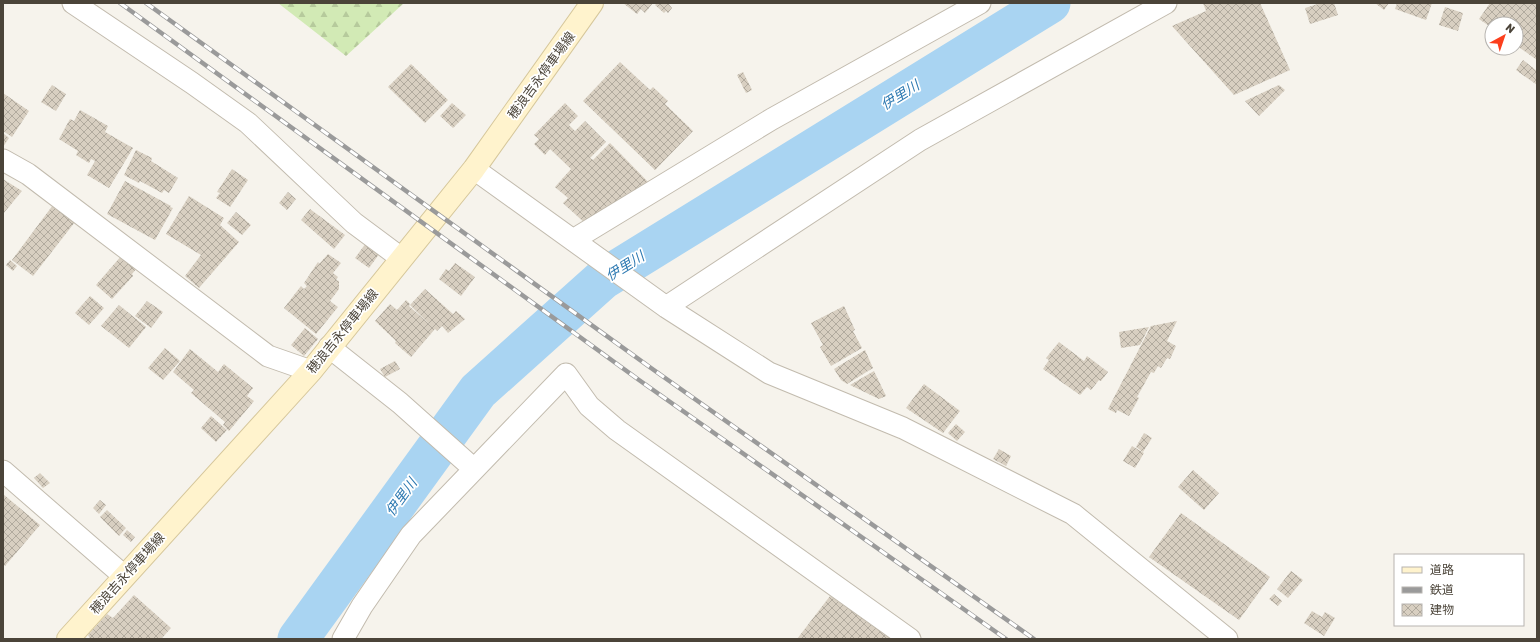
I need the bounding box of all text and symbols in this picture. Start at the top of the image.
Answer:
north arrow [1484,16,1524,56]
text: N [1503,21,1517,36]
street label: 穂浪吉永停車場線 [505,29,578,122]
water label: 伊里川 [878,76,924,114]
water label: 伊里川 [603,247,649,285]
street label: 穂浪吉永停車場線 [304,286,381,376]
water label: 伊里川 [382,474,422,519]
street label: 穂浪吉永停車場線 [87,530,168,617]
legend [1394,554,1524,626]
text: 道路 [1430,563,1454,577]
text: 鉄道 [1430,583,1454,597]
text: 建物 [1430,603,1454,617]

